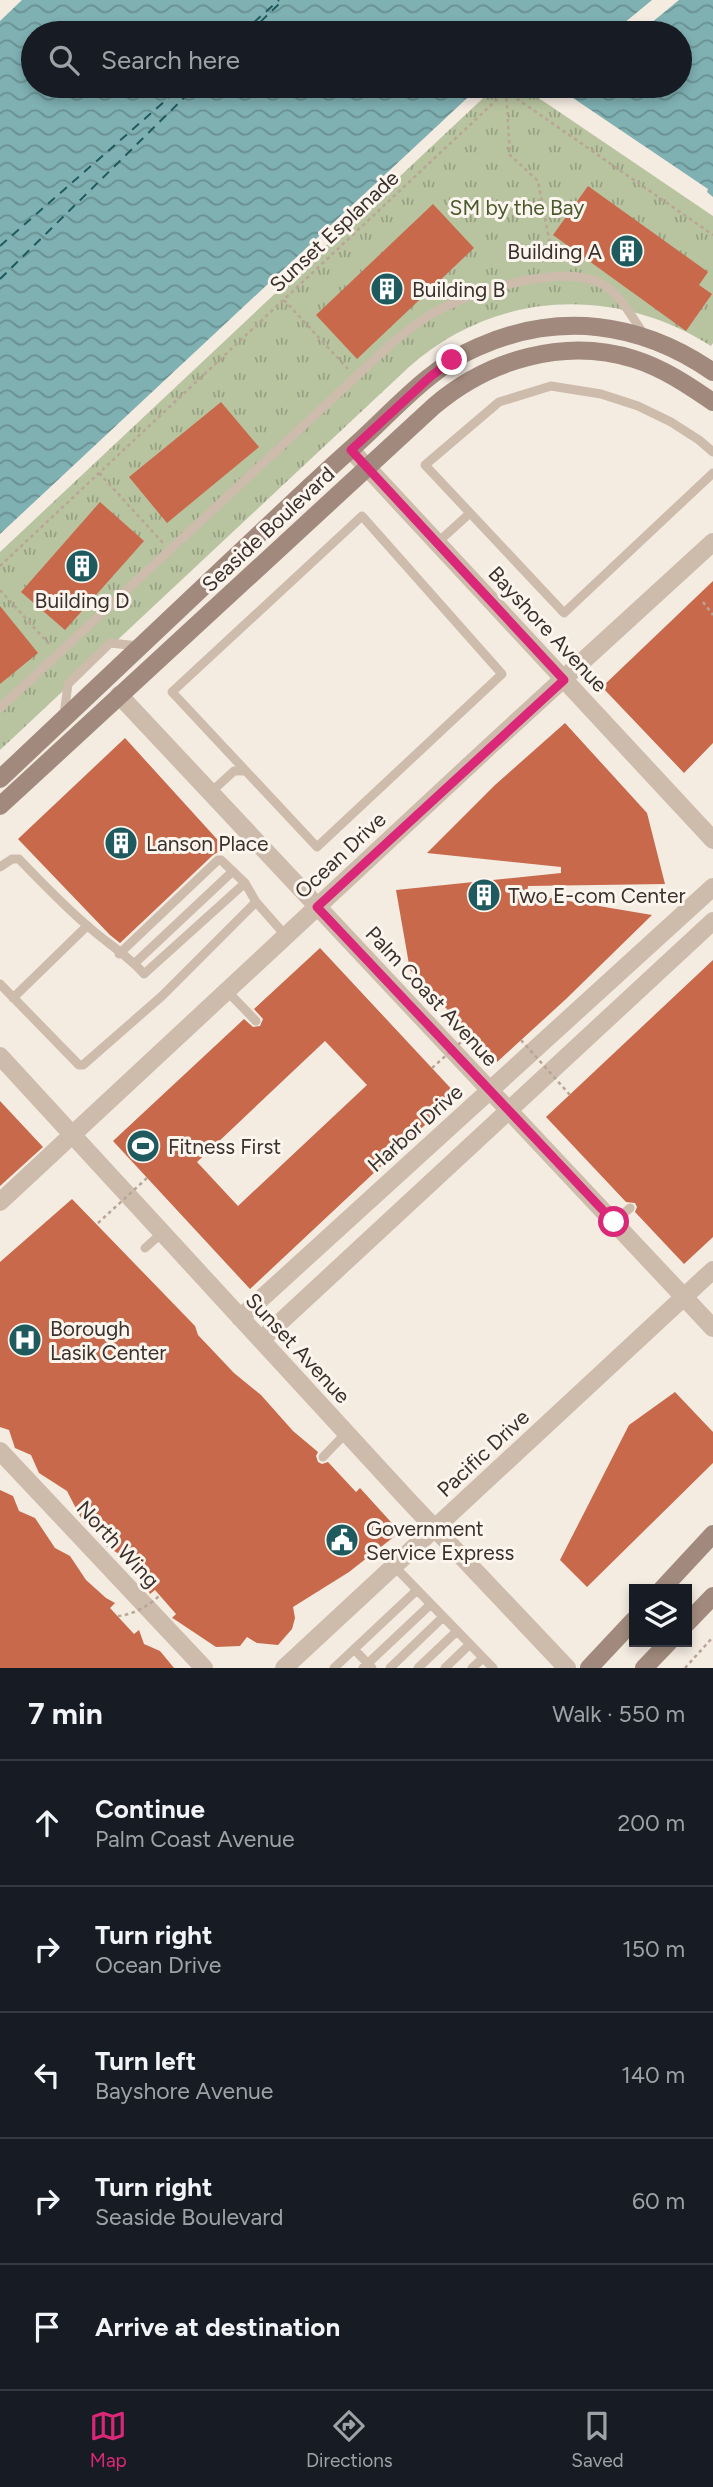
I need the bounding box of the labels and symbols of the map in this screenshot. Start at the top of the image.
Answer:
street label: Sunset Esplanade [264,165,404,297]
park label: SM by the Bay [450,195,584,220]
building icon: Building A [608,232,646,270]
place label: Building A [507,239,602,264]
building icon: Building B [368,270,406,308]
place label: Building B [412,277,505,302]
route end [436,344,467,375]
street label: Seaside Boulevard [197,461,339,597]
building icon: Building D [63,547,101,585]
street label: Bayshore Avenue [483,561,613,697]
place label: Building D [35,588,129,613]
street label: Ocean Drive [289,807,391,903]
building icon: Lanson Place [102,824,140,862]
place label: Lanson Place [146,831,269,856]
building icon: Two E-com Center [465,876,503,914]
place label: Two E-com Center [508,883,686,908]
street label: Palm Coast Avenue [361,921,503,1071]
street label: Harbor Drive [362,1079,468,1177]
sports icon: Fitness First [124,1127,162,1165]
place label: Fitness First [168,1134,281,1159]
route start [598,1206,629,1237]
street label: Sunset Avenue [241,1288,355,1408]
place label: Borough Lasik Center [50,1316,166,1365]
hospital icon: Borough Lasik Center [6,1321,44,1359]
street label: Pacific Drive [432,1404,534,1502]
street label: North Wing [72,1495,164,1593]
place label: Government Service Express [366,1516,514,1565]
public building icon: Government Service Express [323,1521,361,1559]

